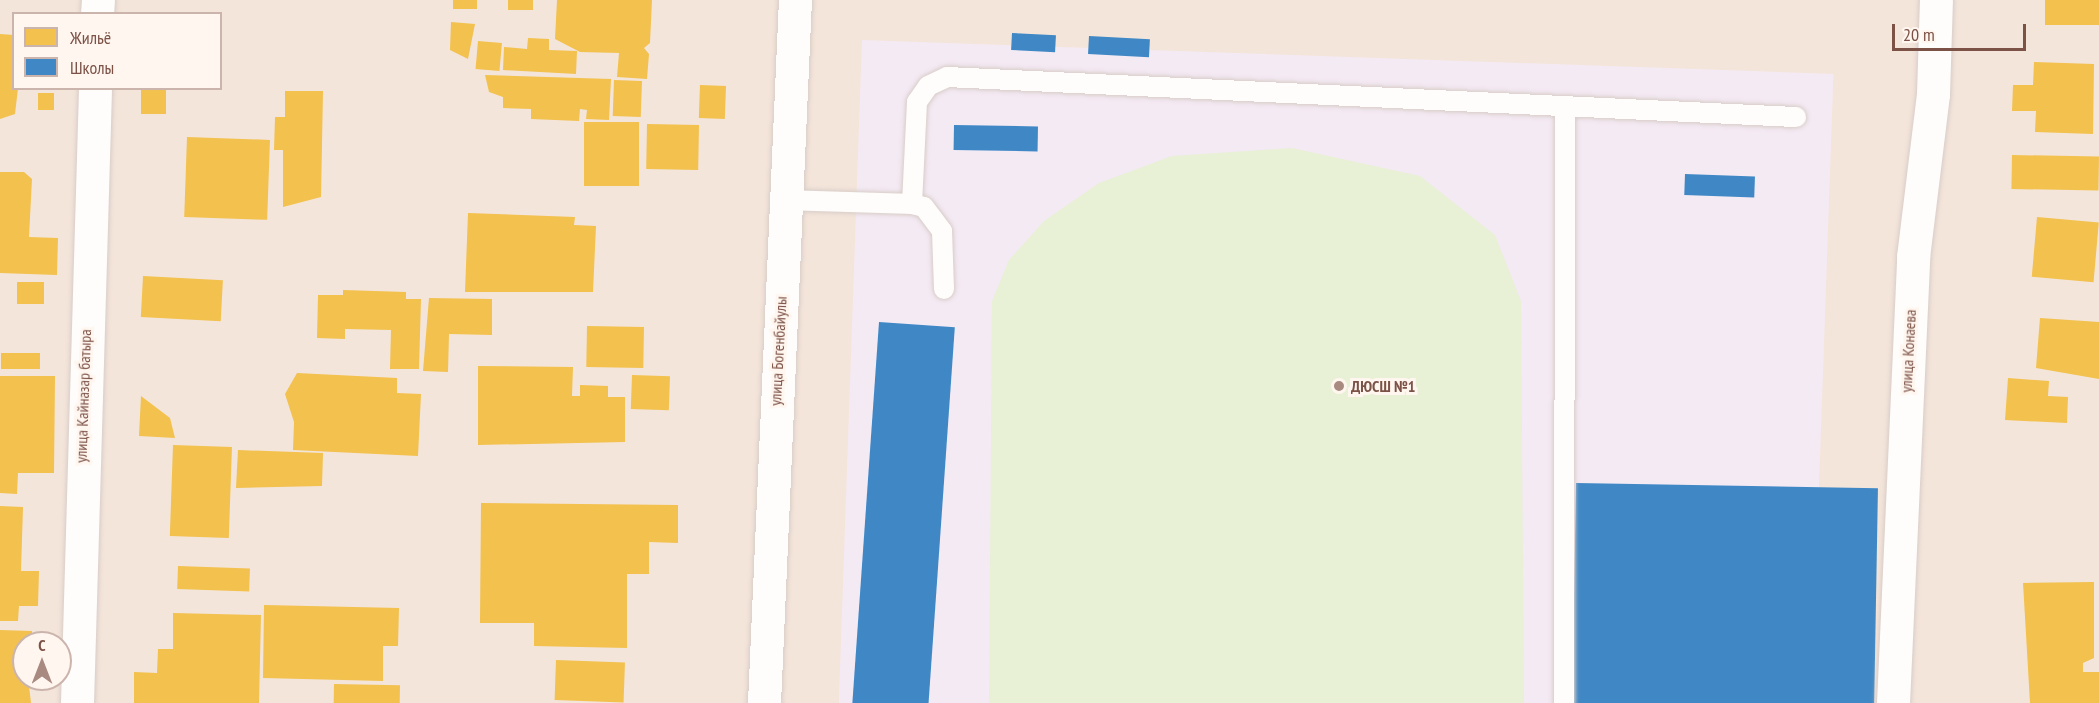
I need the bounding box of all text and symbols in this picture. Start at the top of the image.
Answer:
legend [12,12,222,90]
scale bar [1895,12,2028,50]
text: 20 m [1903,23,1935,46]
text: Жильё [70,26,111,49]
text: Школы [70,56,114,79]
street label: улица Богенбайулы [766,296,790,406]
street label: улица Конаева [1896,309,1920,393]
street label: улица Кайназар батыра [71,329,95,463]
place label: ДЮСШ №1 [1351,376,1415,396]
marker: ДЮСШ №1 [1332,379,1346,393]
north arrow [12,631,72,691]
text: С [38,635,46,655]

